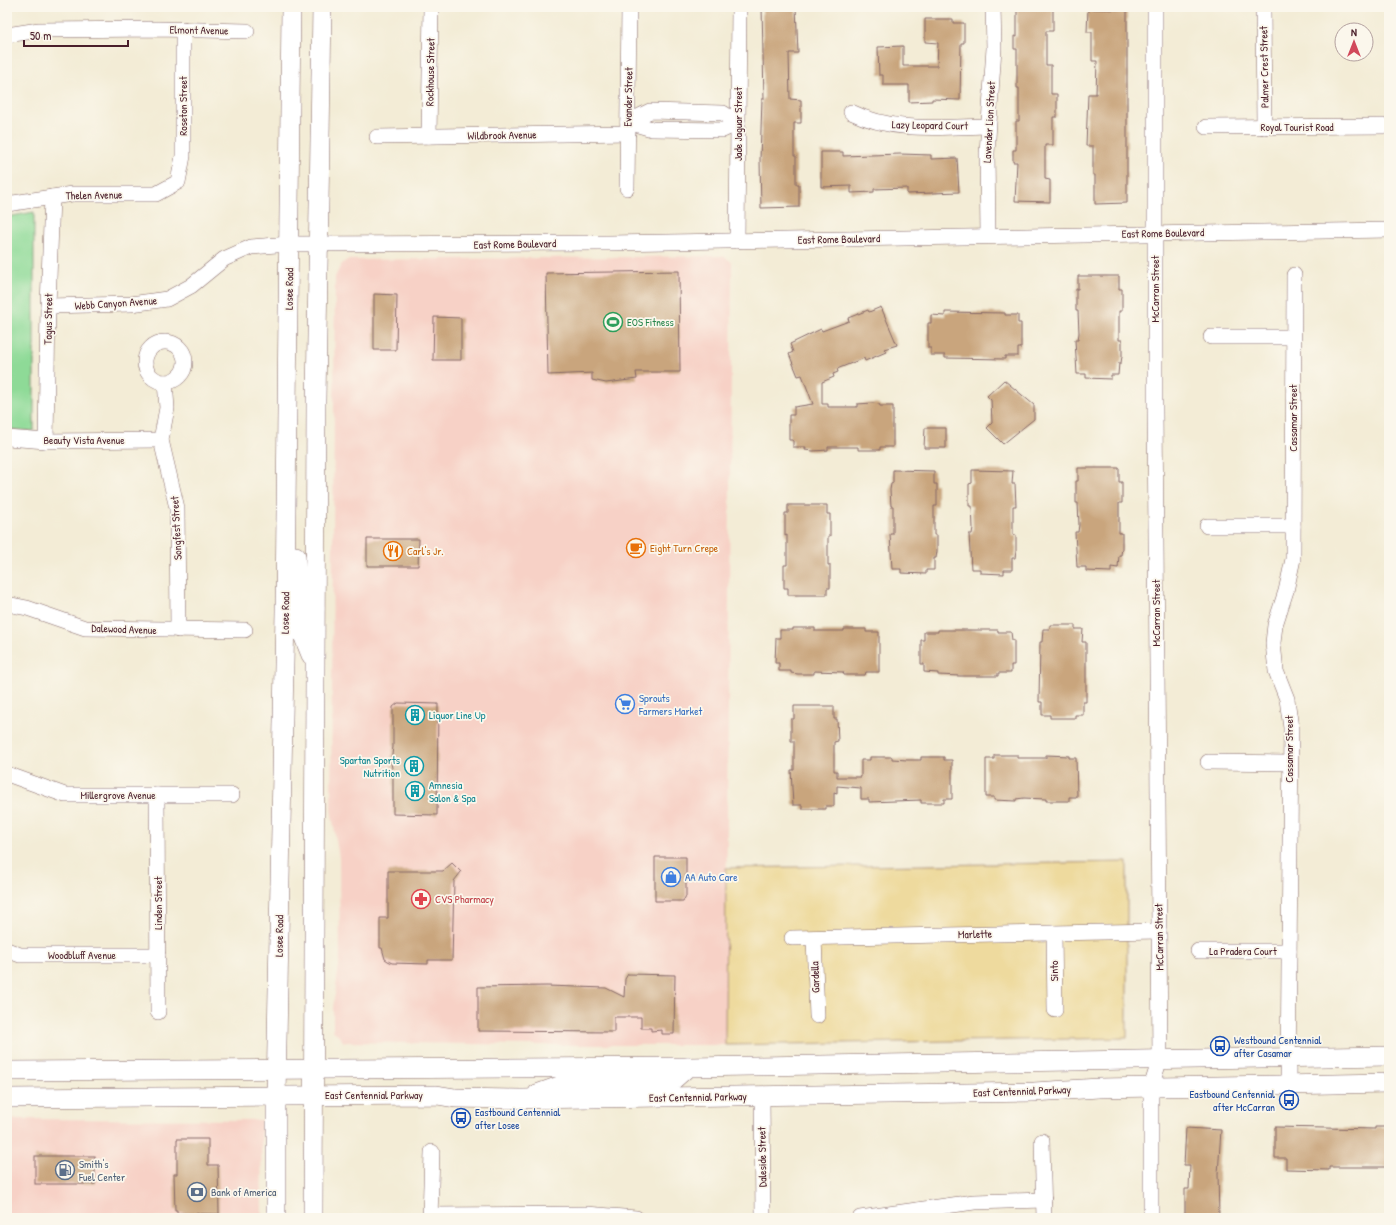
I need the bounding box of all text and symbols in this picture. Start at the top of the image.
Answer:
scale bar [24,22,128,48]
street label: Elmont Avenue [169,22,229,38]
north arrow [1334,22,1374,62]
text: N [1351,25,1357,39]
street label: Palmer Crest Street [1256,26,1272,108]
text: 50 m [30,27,51,44]
street label: Rockhouse Street [422,37,438,106]
street label: Evander Street [620,67,636,127]
street label: Roseton Street [176,76,190,136]
street label: Lavender Lion Street [980,81,998,163]
street label: Jade Jaguar Street [731,87,745,161]
street label: Lazy Leopard Court [892,117,968,133]
street label: Royal Tourist Road [1260,120,1334,134]
street label: Wildbrook Avenue [467,127,537,143]
street label: Thelen Avenue [65,187,123,202]
street label: East Rome Boulevard [1122,225,1205,241]
street label: East Rome Boulevard [798,231,881,247]
street label: East Rome Boulevard [474,236,557,252]
street label: McCarran Street [1148,255,1162,323]
street label: Losee Road [282,267,296,310]
street label: Tagus Street [41,293,55,345]
street label: Webb Canyon Avenue [74,293,158,313]
sports icon: EOS Fitness [602,311,624,333]
place label: EOS Fitness [627,315,674,329]
street label: Cassamar Street [1286,384,1300,452]
street label: Beauty Vista Avenue [43,433,125,447]
street label: Songfest Street [167,496,185,560]
cafe icon: Eight Turn Crepe [625,537,647,559]
restaurant icon: Carl's Jr. [382,540,404,562]
place label: Eight Turn Crepe [650,541,719,555]
place label: Carl's Jr. [407,544,444,558]
street label: McCarran Street [1149,579,1163,647]
street label: Losee Road [278,591,292,634]
street label: Dalewood Avenue [91,621,158,637]
place label: Sprouts Farmers Market [638,691,703,718]
supermarket icon: Sprouts Farmers Market [614,693,636,715]
building icon: Liquor Line Up [404,704,426,726]
place label: Liquor Line Up [429,708,486,722]
street label: Cassamar Street [1282,715,1296,783]
place label: Spartan Sports Nutrition [340,753,400,780]
building icon: Spartan Sports Nutrition [403,755,425,777]
place label: Amnesia Salon & Spa [429,778,476,805]
building icon: Amnesia Salon & Spa [404,780,426,802]
street label: Millergrove Avenue [80,788,156,802]
shop icon: AA Auto Care [660,866,682,888]
place label: AA Auto Care [685,870,738,884]
street label: Linden Street [151,876,165,930]
pharmacy icon: CVS Pharmacy [410,888,432,910]
place label: CVS Pharmacy [435,892,494,906]
street label: McCarran Street [1151,903,1167,971]
street label: Losee Road [272,914,286,957]
street label: Marlette [958,927,993,941]
street label: La Pradera Court [1209,944,1277,958]
street label: Woodbluff Avenue [48,948,117,962]
street label: Gardella [807,960,823,993]
street label: Sinto [1047,960,1061,981]
place label: Westbound Centennial after Casamar [1234,1033,1322,1060]
bus stop icon: Westbound Centennial after Casamar [1209,1035,1231,1057]
street label: East Centennial Parkway [973,1082,1072,1100]
place label: Eastbound Centennial after McCarran [1189,1087,1275,1114]
street label: East Centennial Parkway [325,1088,423,1102]
street label: East Centennial Parkway [649,1089,747,1105]
bus stop icon: Eastbound Centennial after McCarran [1278,1089,1300,1111]
place label: Eastbound Centennial after Losee [475,1105,561,1132]
bus stop icon: Eastbound Centennial after Losee [450,1107,472,1129]
street label: Daleside Street [754,1127,770,1187]
place label: Smith's Fuel Center [78,1157,126,1184]
fuel station icon: Smith's Fuel Center [54,1159,76,1181]
bank icon: Bank of America [186,1181,208,1203]
place label: Bank of America [211,1185,277,1199]

